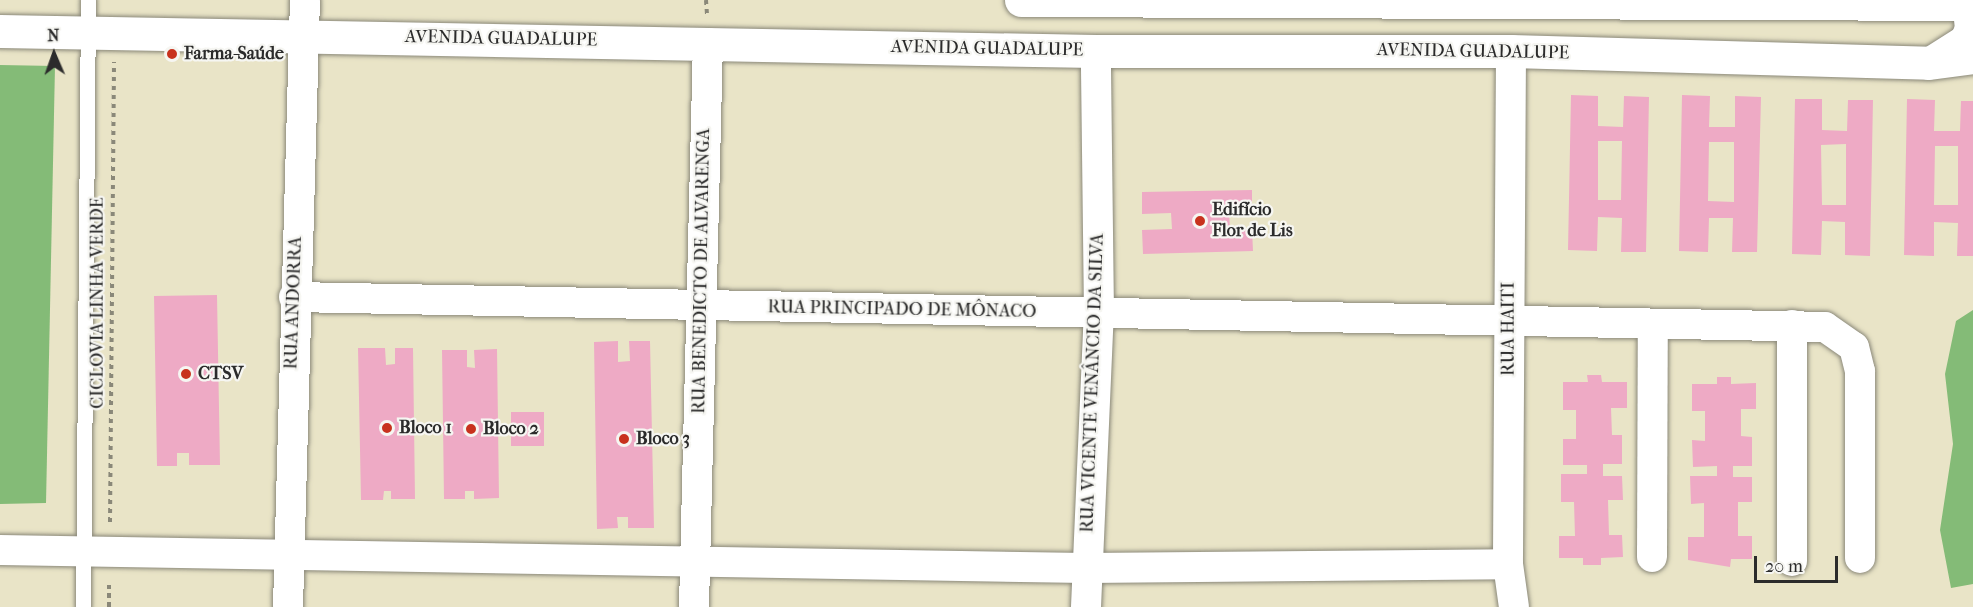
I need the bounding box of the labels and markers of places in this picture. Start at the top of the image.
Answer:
place label: Farma-Saúde [184,43,284,65]
marker: Farma-Saúde [165,47,179,61]
place label: Edifício Flor de Lis [1212,200,1293,242]
marker: Edifício Flor de Lis [1193,214,1207,228]
place label: CTSV [198,363,243,385]
marker: CTSV [179,367,193,381]
place label: Bloco 1 [399,417,452,439]
place label: Bloco 2 [483,418,539,440]
marker: Bloco 1 [380,421,394,435]
marker: Bloco 2 [464,422,478,436]
place label: Bloco 3 [636,428,690,450]
marker: Bloco 3 [617,432,631,446]

